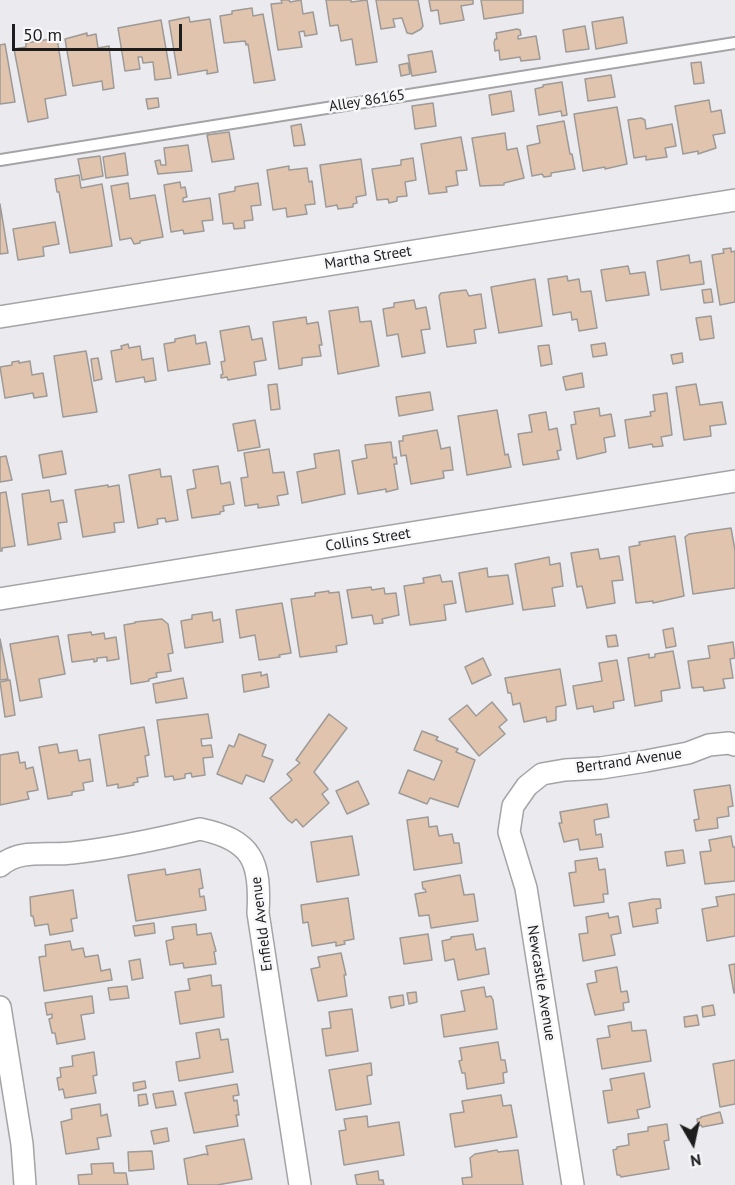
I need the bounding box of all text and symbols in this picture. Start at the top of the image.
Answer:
scale bar [15,12,184,50]
text: 50 m [23,23,62,46]
street label: Alley 86165 [328,86,406,116]
street label: Martha Street [323,242,413,274]
street label: Collins Street [324,524,412,556]
street label: Bertrand Avenue [575,745,683,777]
street label: Enfield Avenue [247,876,277,972]
street label: Newcastle Avenue [523,924,559,1042]
north arrow [663,1113,723,1173]
text: N [689,1150,703,1171]

